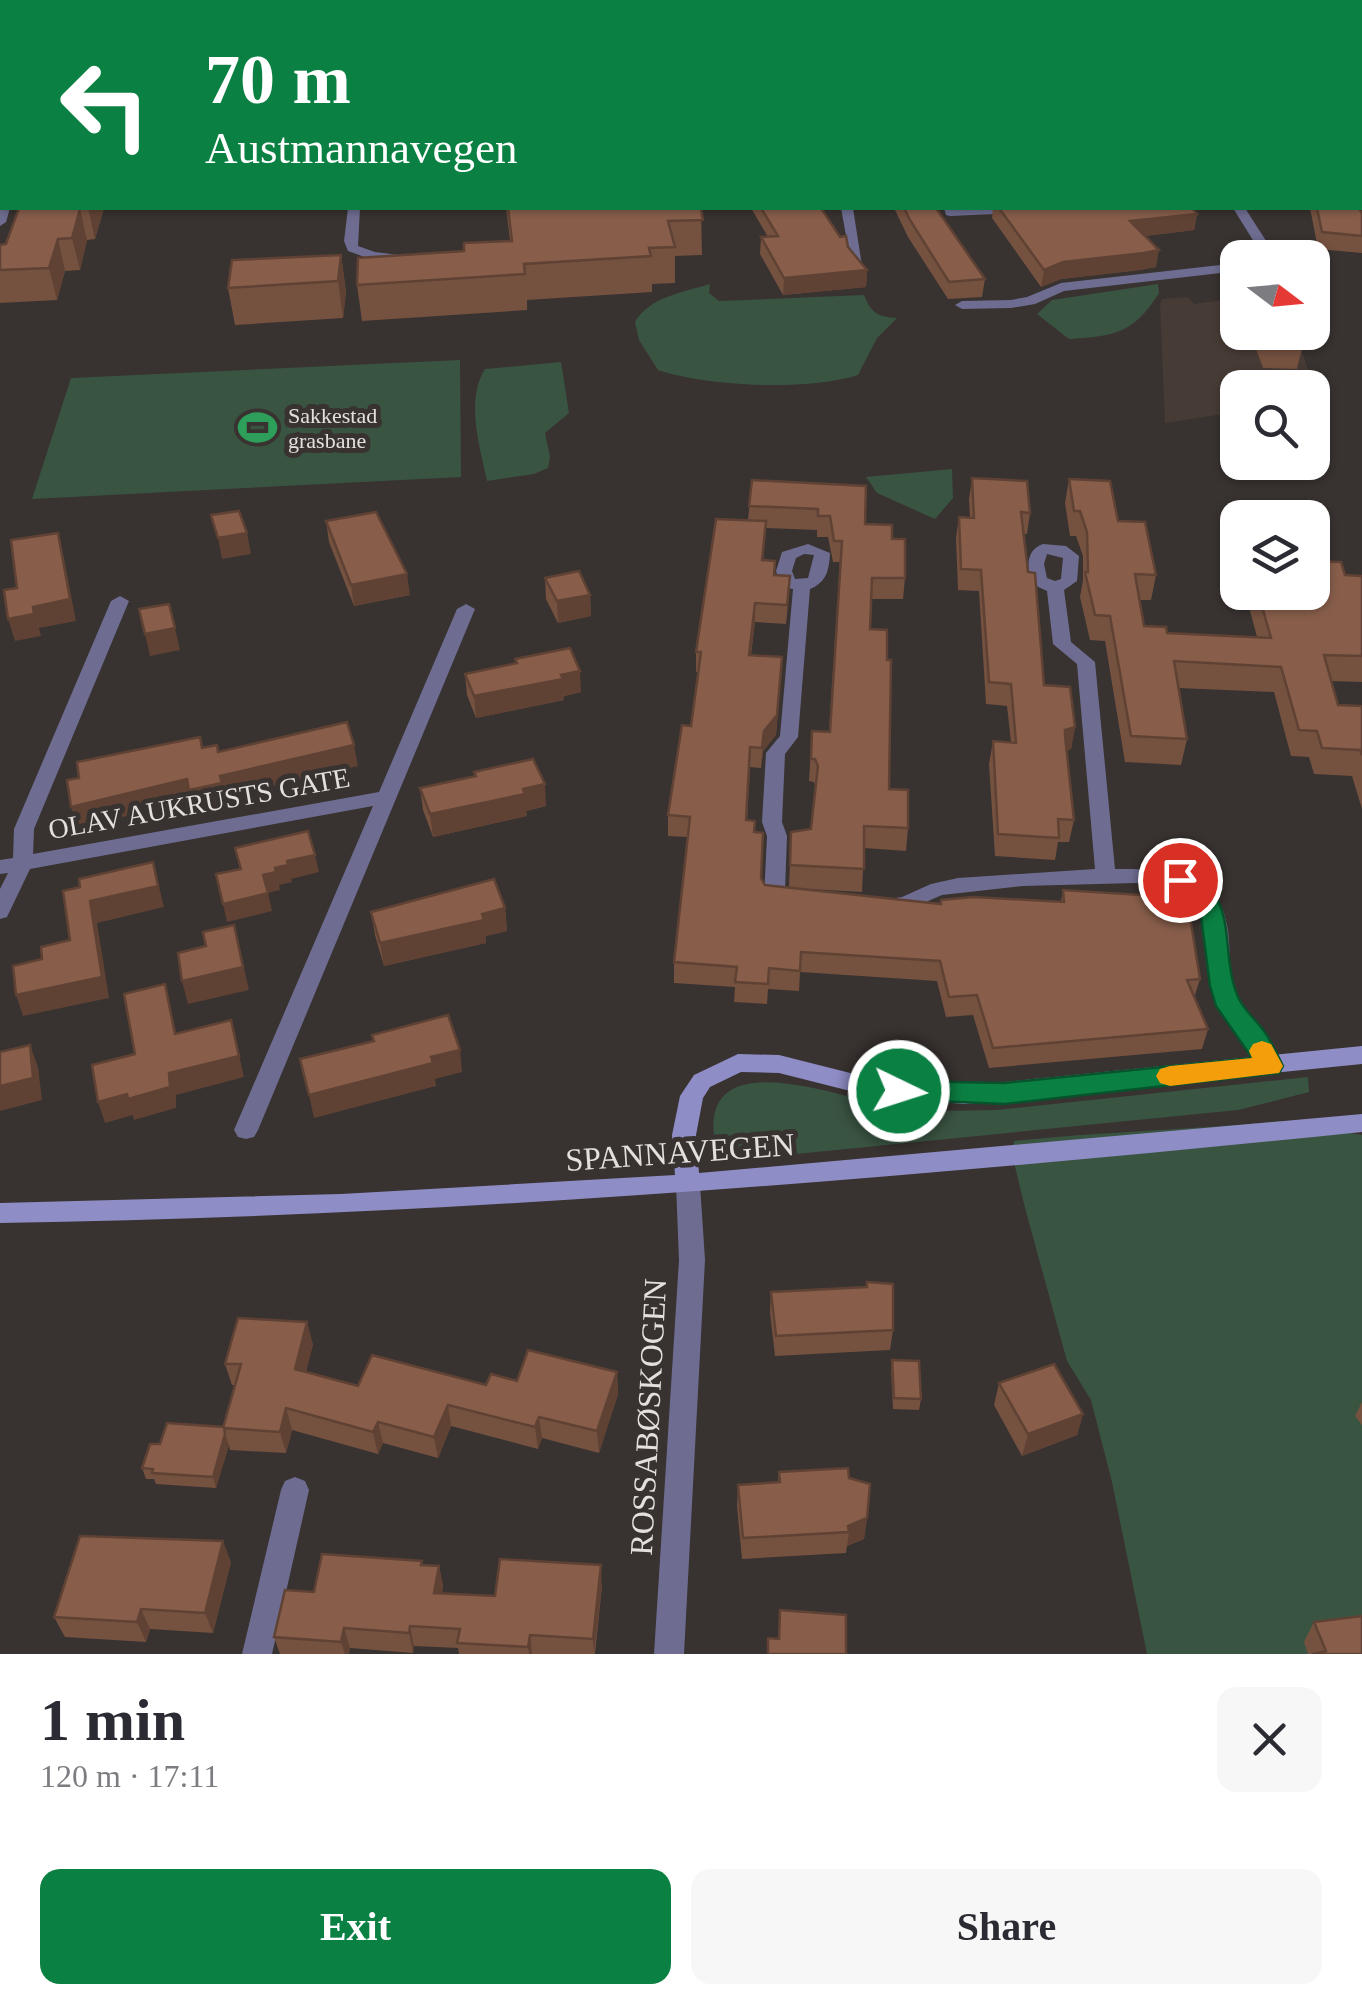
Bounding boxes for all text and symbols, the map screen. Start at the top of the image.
icon: left [40,40,170,170]
text: 70 m [205,41,351,118]
text: Austmannavegen [205,123,517,173]
north arrow [1220,240,1330,350]
map controls [1220,240,1330,610]
button: search [1220,370,1330,480]
place label: Sakkestad grasbane [288,403,377,453]
sports icon: Sakkestad grasbane [237,407,279,449]
button: layers [1220,500,1330,610]
street label: OLAV AUKRUSTS GATE [46,762,352,845]
pin [1138,838,1223,923]
icon: arrive [1153,853,1208,908]
position arrow [847,1039,951,1143]
street label: SPANNAVEGEN [564,1126,796,1178]
street label: ROSSABØSKOGEN [623,1278,673,1556]
text: 1 min [40,1687,185,1753]
button: close [1217,1687,1322,1792]
text: 120 m · 17:11 [40,1758,219,1794]
button: Exit [40,1869,671,1984]
button: Share [691,1869,1322,1984]

